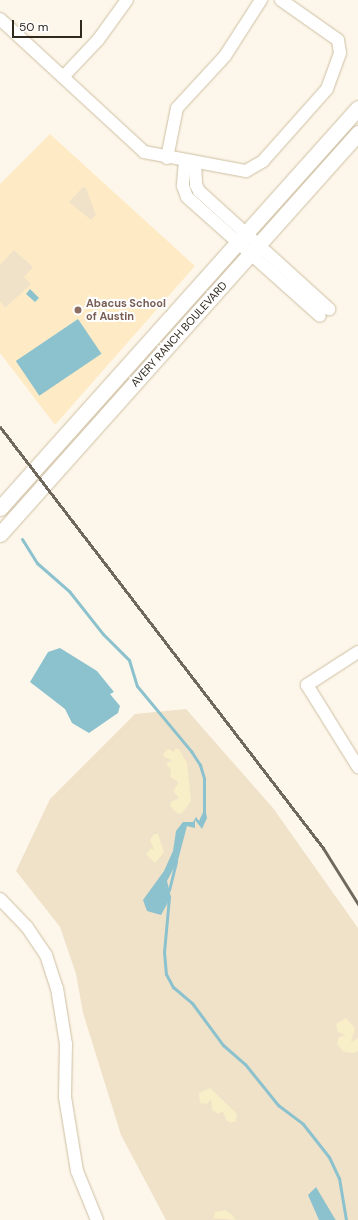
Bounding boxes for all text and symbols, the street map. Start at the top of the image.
scale bar [14,12,84,38]
text: 50 m [19,19,48,35]
street label: AVERY RANCH BOULEVARD [128,279,230,389]
place label: Abacus School of Austin [86,297,166,323]
marker: Abacus School of Austin [73,305,83,315]

